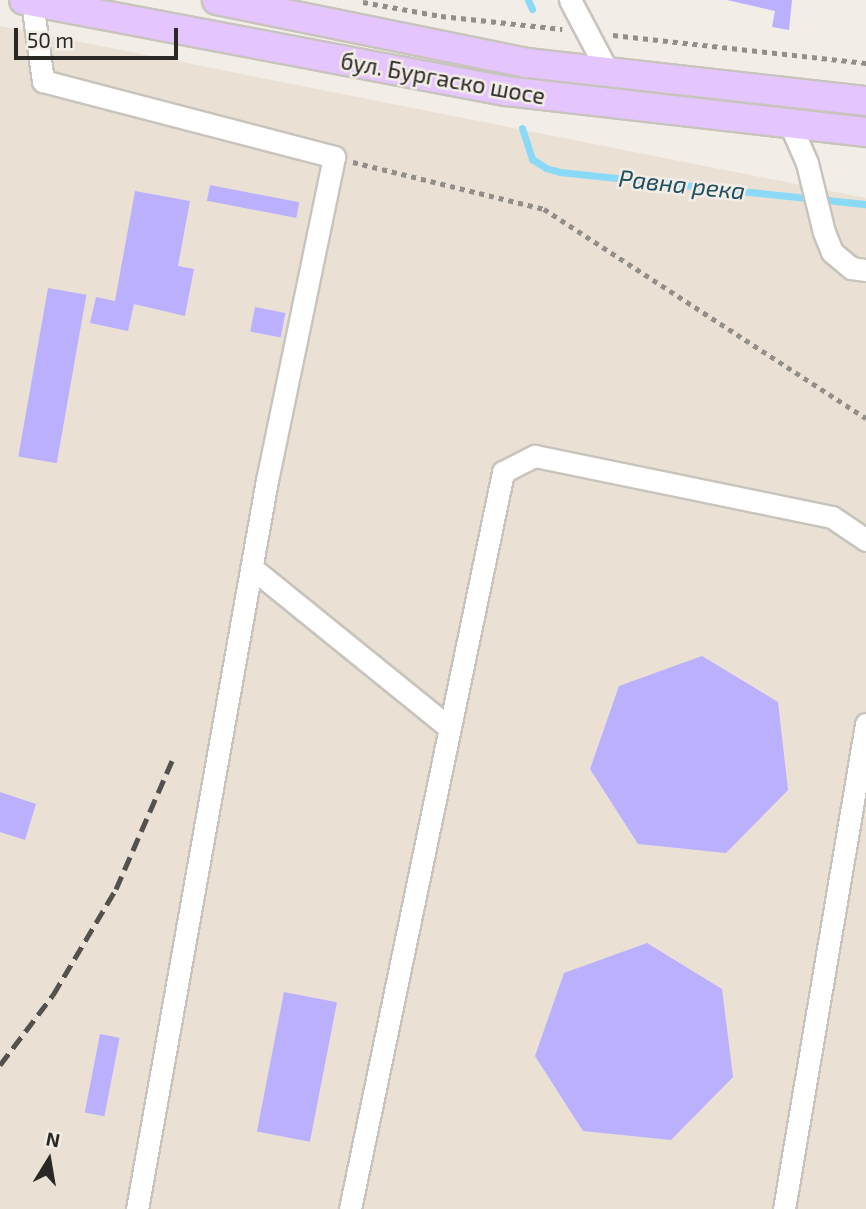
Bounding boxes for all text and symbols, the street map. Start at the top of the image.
scale bar [18,14,182,58]
text: 50 m [27,27,74,52]
street label: бул. Бургаско шосе [338,46,548,110]
water label: Равна река [617,163,747,205]
north arrow [14,1125,84,1195]
text: N [44,1126,62,1151]

